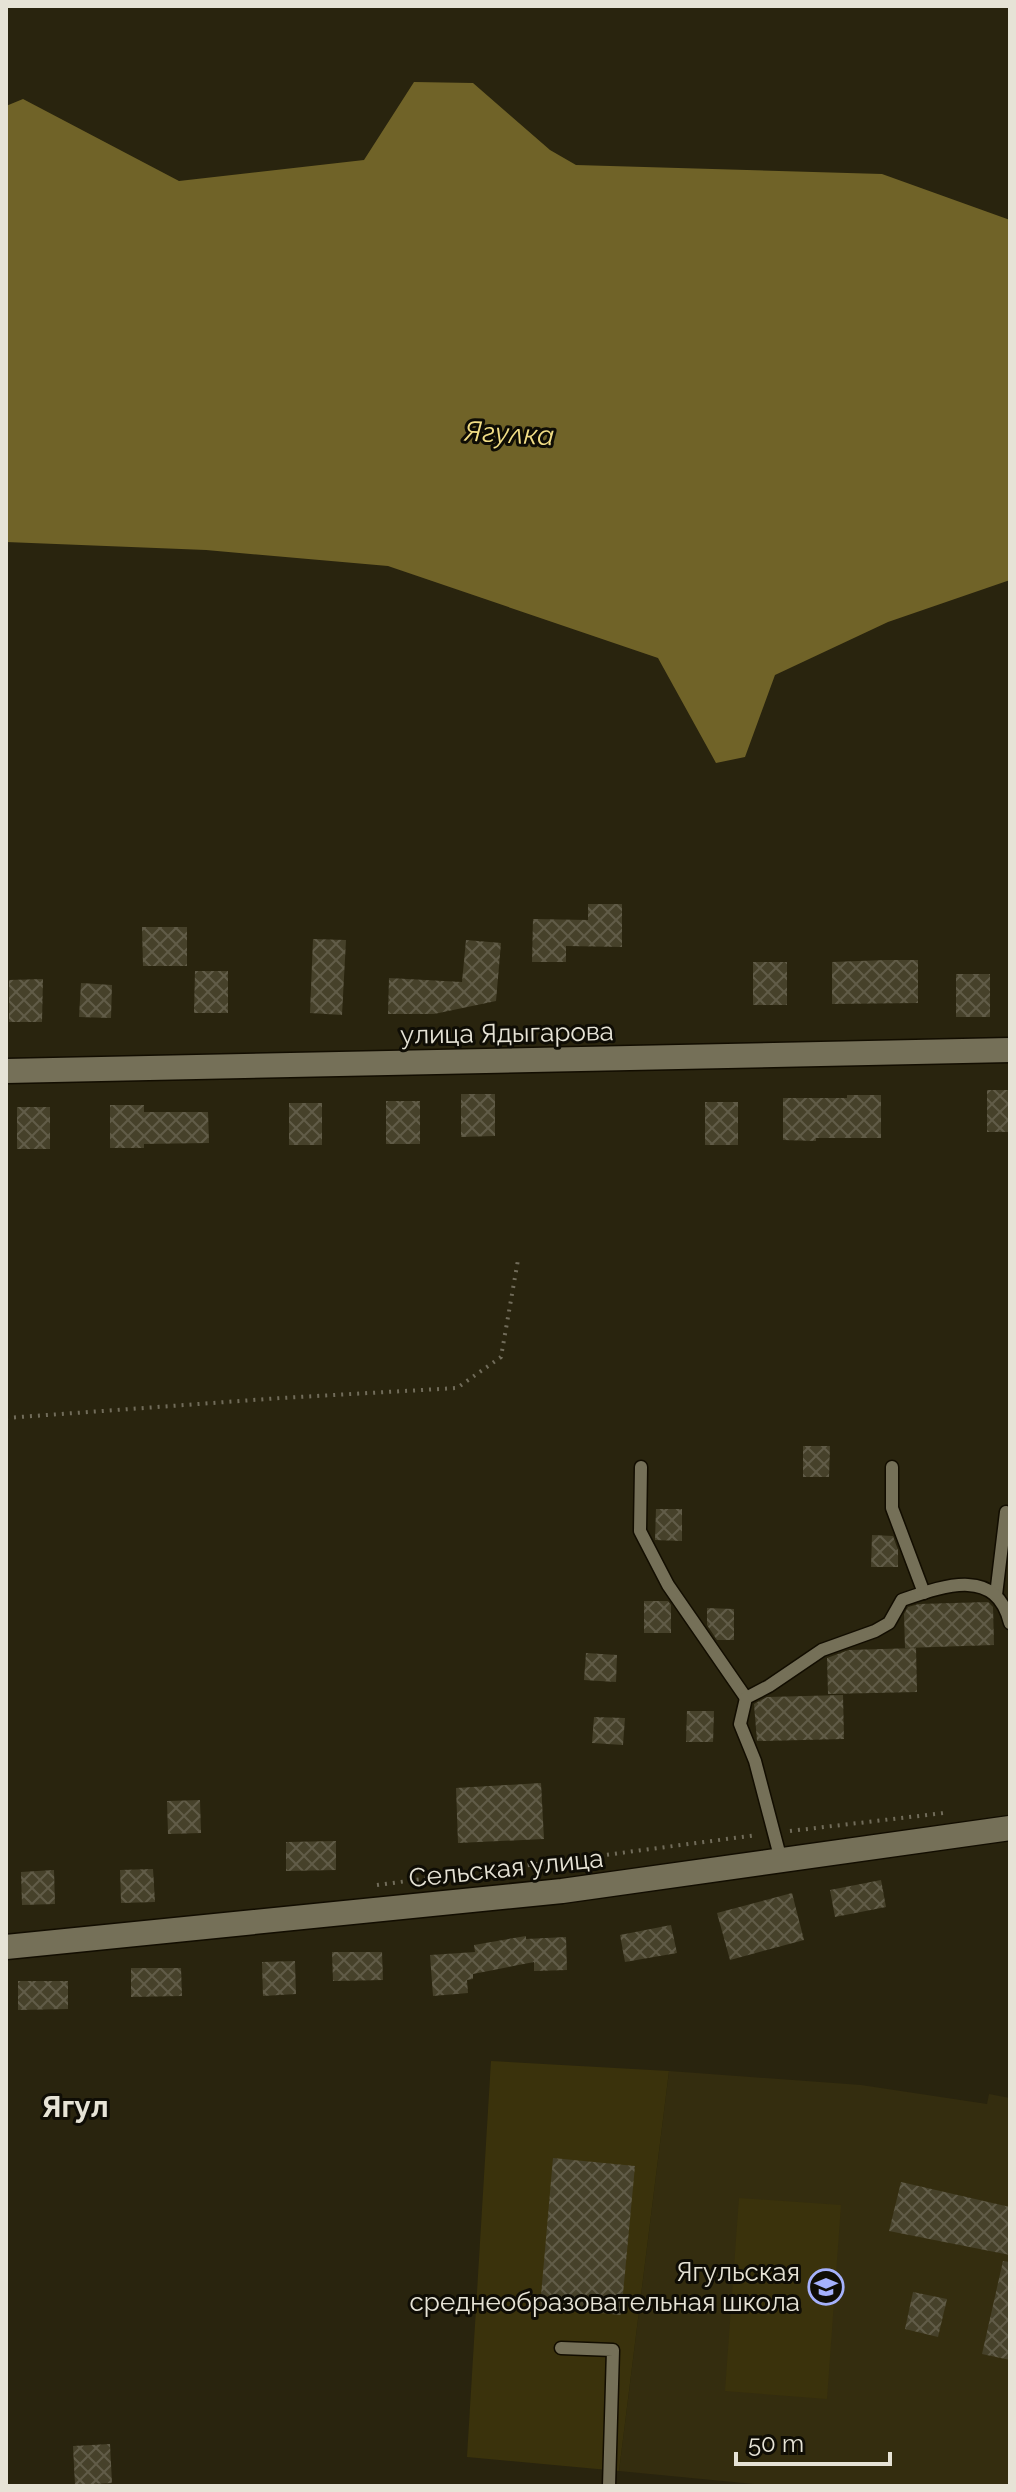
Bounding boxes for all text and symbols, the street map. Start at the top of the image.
water label: Ягулка [463,415,555,452]
street label: улица Ядыгарова [400,1016,614,1050]
street label: Сельская улица [407,1843,605,1893]
district label: Ягул [41,2089,109,2124]
place label: Ягульская среднеобразовательная школа [410,2257,800,2317]
school or university icon: Ягульская среднеобразовательная школа [807,2268,845,2306]
scale bar [736,2416,890,2466]
text: 50 m [748,2429,804,2458]

